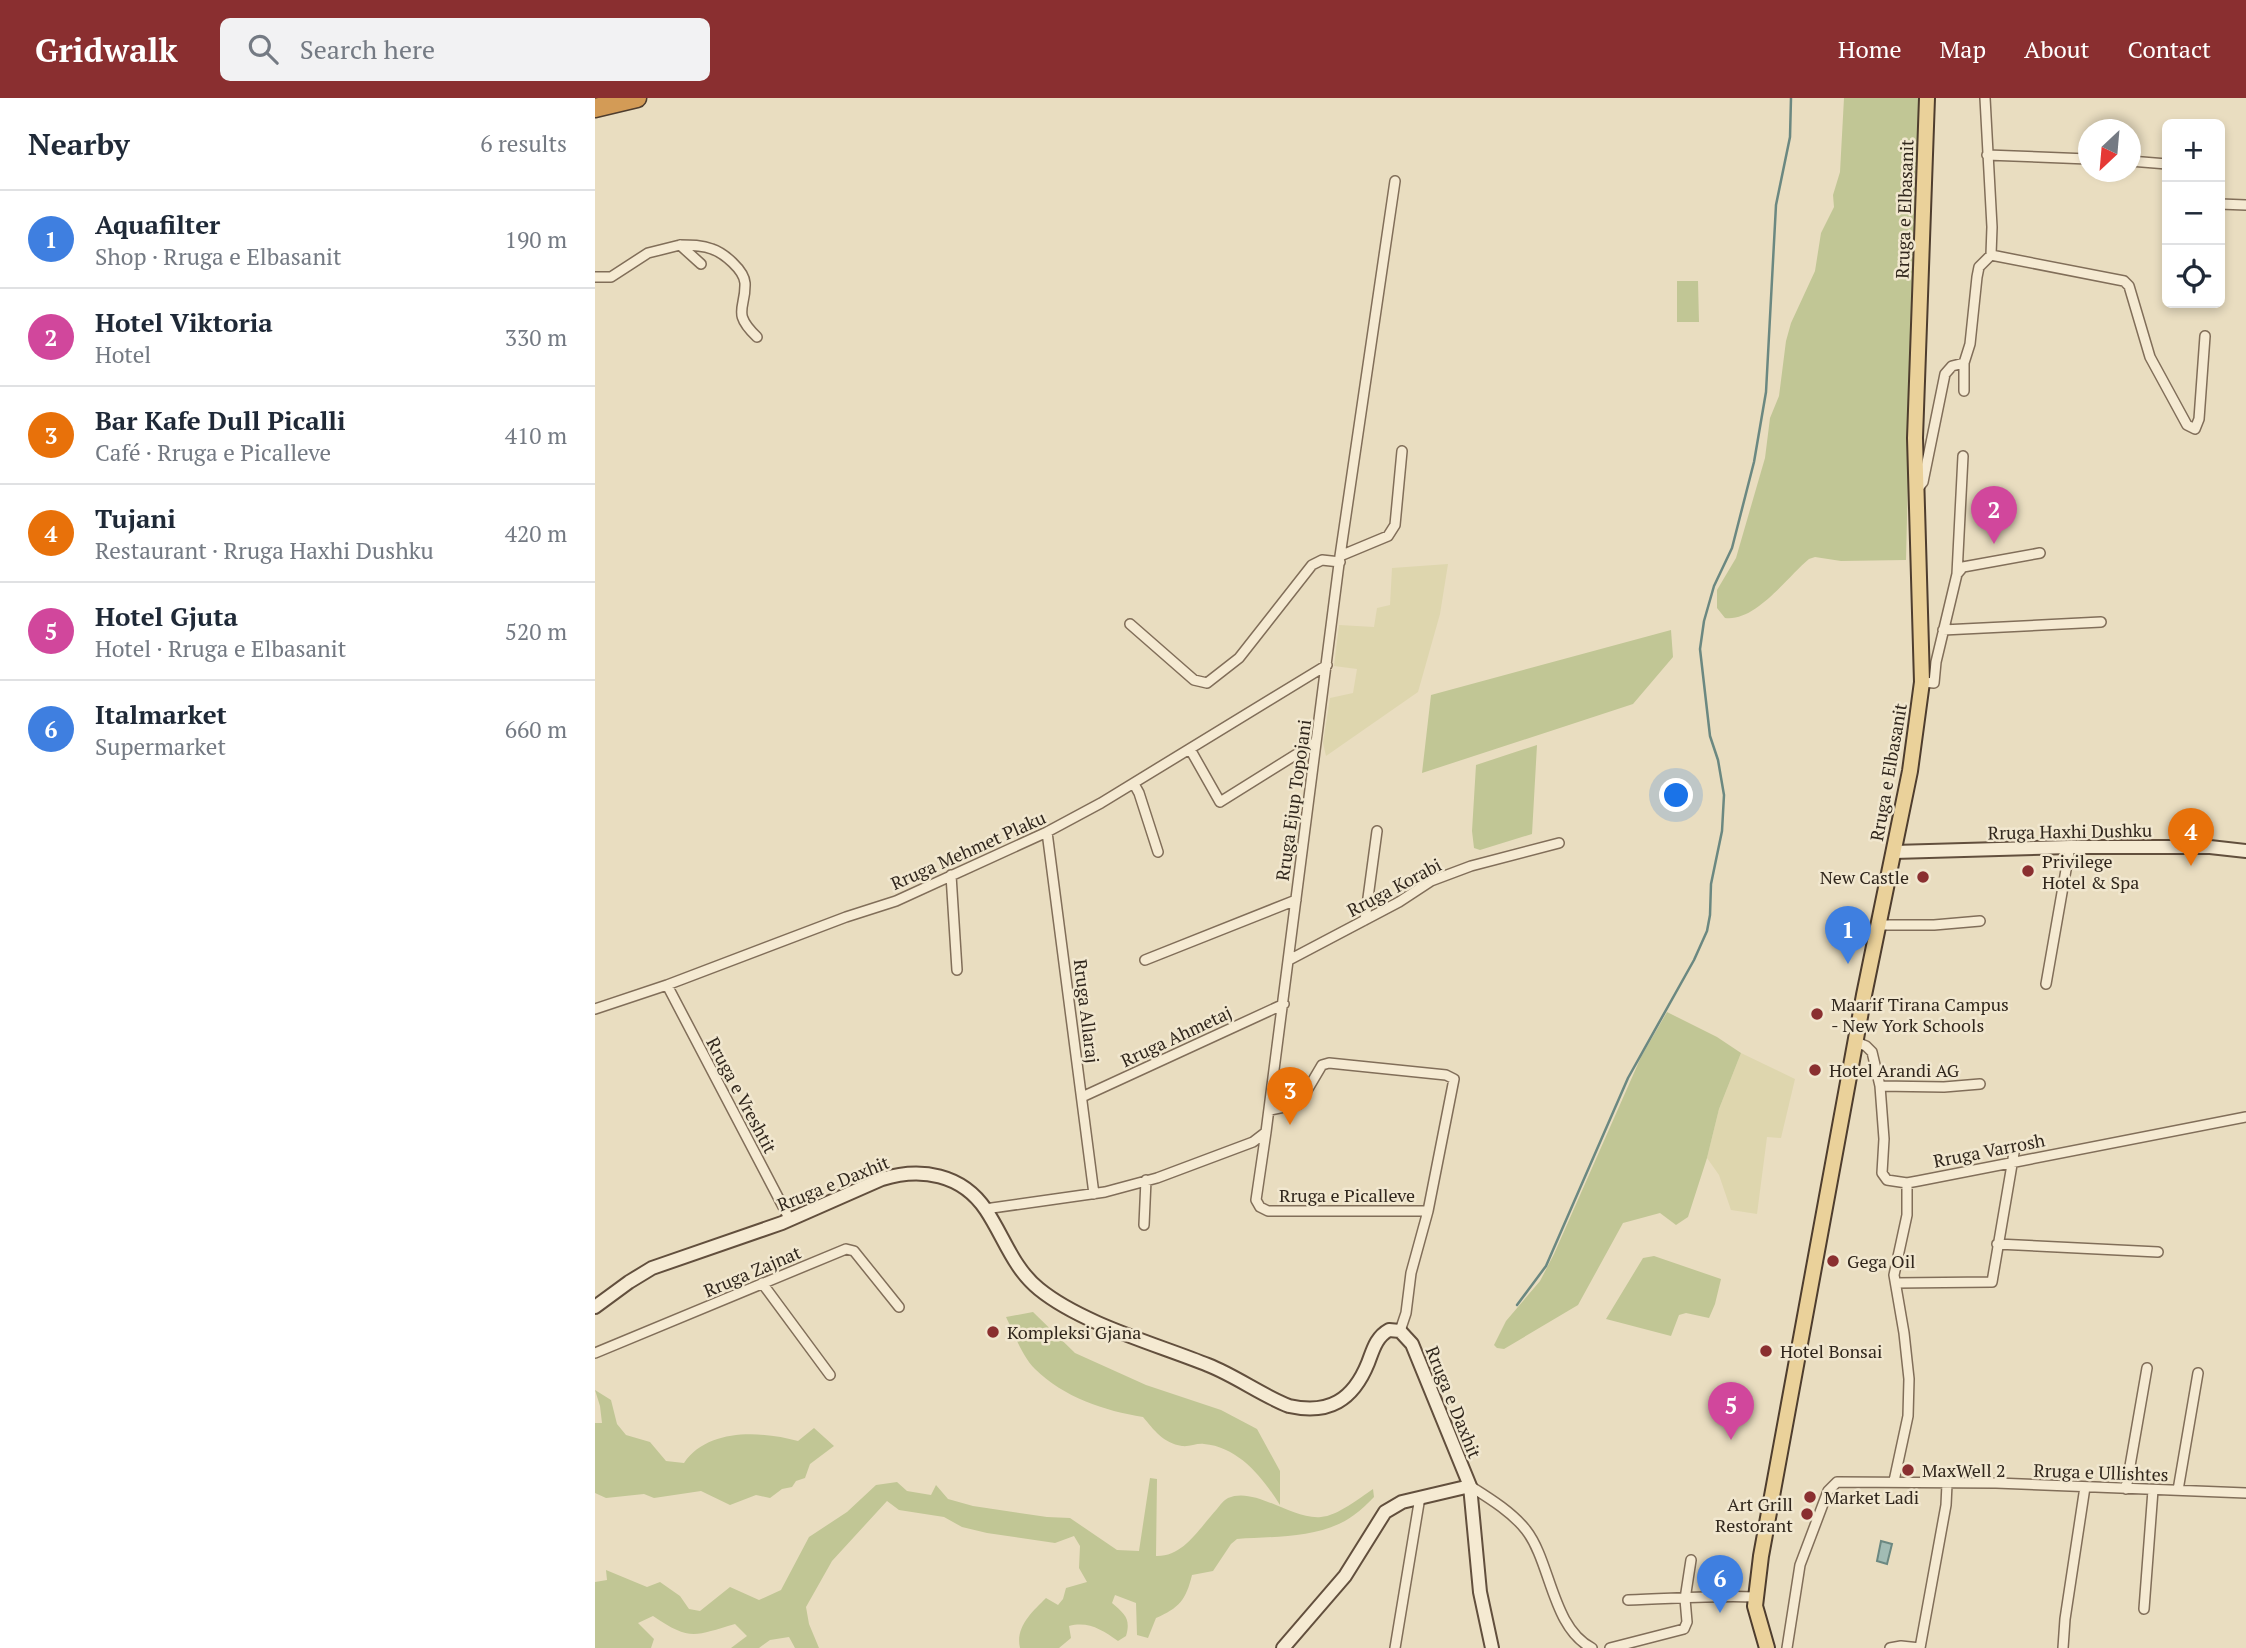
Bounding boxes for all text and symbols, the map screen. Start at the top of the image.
search box [220,18,710,81]
text: Gridwalk [35,28,178,71]
icon: search [244,30,282,68]
text: Search here [300,32,435,66]
text: Home [1838,33,1902,65]
text: Map [1940,33,1986,65]
text: About [2024,33,2090,65]
text: Contact [2128,33,2211,65]
north arrow [2078,119,2141,182]
map controls [2162,119,2225,308]
button: + [2162,119,2225,182]
text: Nearby [28,124,130,164]
text: 6 results [480,128,567,159]
street label: Rruga e Elbasanit [1890,139,1918,279]
button: − [2162,182,2225,245]
text: Aquafilter [95,207,220,241]
text: 1 [45,224,58,255]
text: 190 m [505,224,567,255]
text: Shop · Rruga e Elbasanit [95,241,342,272]
button: locate [2162,245,2225,308]
text: Hotel Viktoria [95,305,273,339]
text: 2 [45,322,58,353]
text: 330 m [505,322,567,353]
text: Hotel [95,339,151,370]
text: Bar Kafe Dull Picalli [95,403,346,437]
text: 3 [45,420,58,451]
text: 410 m [505,420,567,451]
text: Café · Rruga e Picalleve [95,437,331,468]
pin: 2 [1971,486,2017,544]
text: Tujani [95,501,176,535]
text: 4 [45,518,58,549]
text: 420 m [505,518,567,549]
text: Restaurant · Rruga Haxhi Dushku [95,535,434,566]
text: Hotel Gjuta [95,599,238,633]
text: 5 [45,616,58,647]
text: 520 m [505,616,567,647]
text: Hotel · Rruga e Elbasanit [95,633,346,664]
text: Italmarket [95,697,227,731]
street label: Rruga e Elbasanit [1864,701,1912,843]
text: 6 [45,714,58,745]
text: 660 m [505,714,567,745]
street label: Rruga Ejup Topojani [1270,718,1316,882]
text: Supermarket [95,731,226,762]
your location [1659,778,1693,812]
street label: Rruga Mehmet Plaku [887,805,1049,895]
pin: 4 [2168,808,2214,866]
street label: Rruga Haxhi Dushku [1988,818,2152,844]
place label: Privilege Hotel & Spa [2042,849,2139,894]
street label: Rruga Korabi [1343,852,1445,922]
marker: Privilege Hotel & Spa [2020,863,2036,879]
place label: New Castle [1820,865,1909,889]
marker: New Castle [1915,869,1931,885]
pin: 1 [1825,906,1871,964]
street label: Rruga Allaraj [1069,958,1105,1064]
place label: Maarif Tirana Campus - New York Schools [1831,992,2009,1037]
street label: Rruga Ahmetaj [1117,1000,1235,1072]
marker: Maarif Tirana Campus - New York Schools [1809,1006,1825,1022]
street label: Rruga e Vreshtit [701,1033,783,1158]
place label: Hotel Arandi AG [1829,1058,1960,1082]
marker: Hotel Arandi AG [1807,1062,1823,1078]
pin: 3 [1267,1067,1313,1125]
street label: Rruga Varrosh [1931,1127,2047,1173]
street label: Rruga e Daxhit [773,1149,893,1216]
street label: Rruga e Picalleve [1279,1183,1415,1207]
street label: Rruga Zajnat [700,1240,805,1302]
place label: Gega Oil [1847,1249,1916,1273]
marker: Gega Oil [1825,1253,1841,1269]
place label: Kompleksi Gjana [1007,1320,1141,1344]
marker: Kompleksi Gjana [985,1324,1001,1340]
place label: Hotel Bonsai [1780,1339,1882,1363]
street label: Rruga e Daxhit [1421,1342,1488,1462]
marker: Hotel Bonsai [1758,1343,1774,1359]
pin: 5 [1708,1382,1754,1440]
place label: MaxWell 2 [1922,1458,2006,1482]
street label: Rruga e Ullishtes [2033,1458,2169,1486]
marker: MaxWell 2 [1900,1462,1916,1478]
place label: Market Ladi [1824,1485,1919,1509]
marker: Market Ladi [1802,1489,1818,1505]
place label: Art Grill Restorant [1715,1492,1793,1537]
marker: Art Grill Restorant [1799,1506,1815,1522]
pin: 6 [1697,1555,1743,1613]

